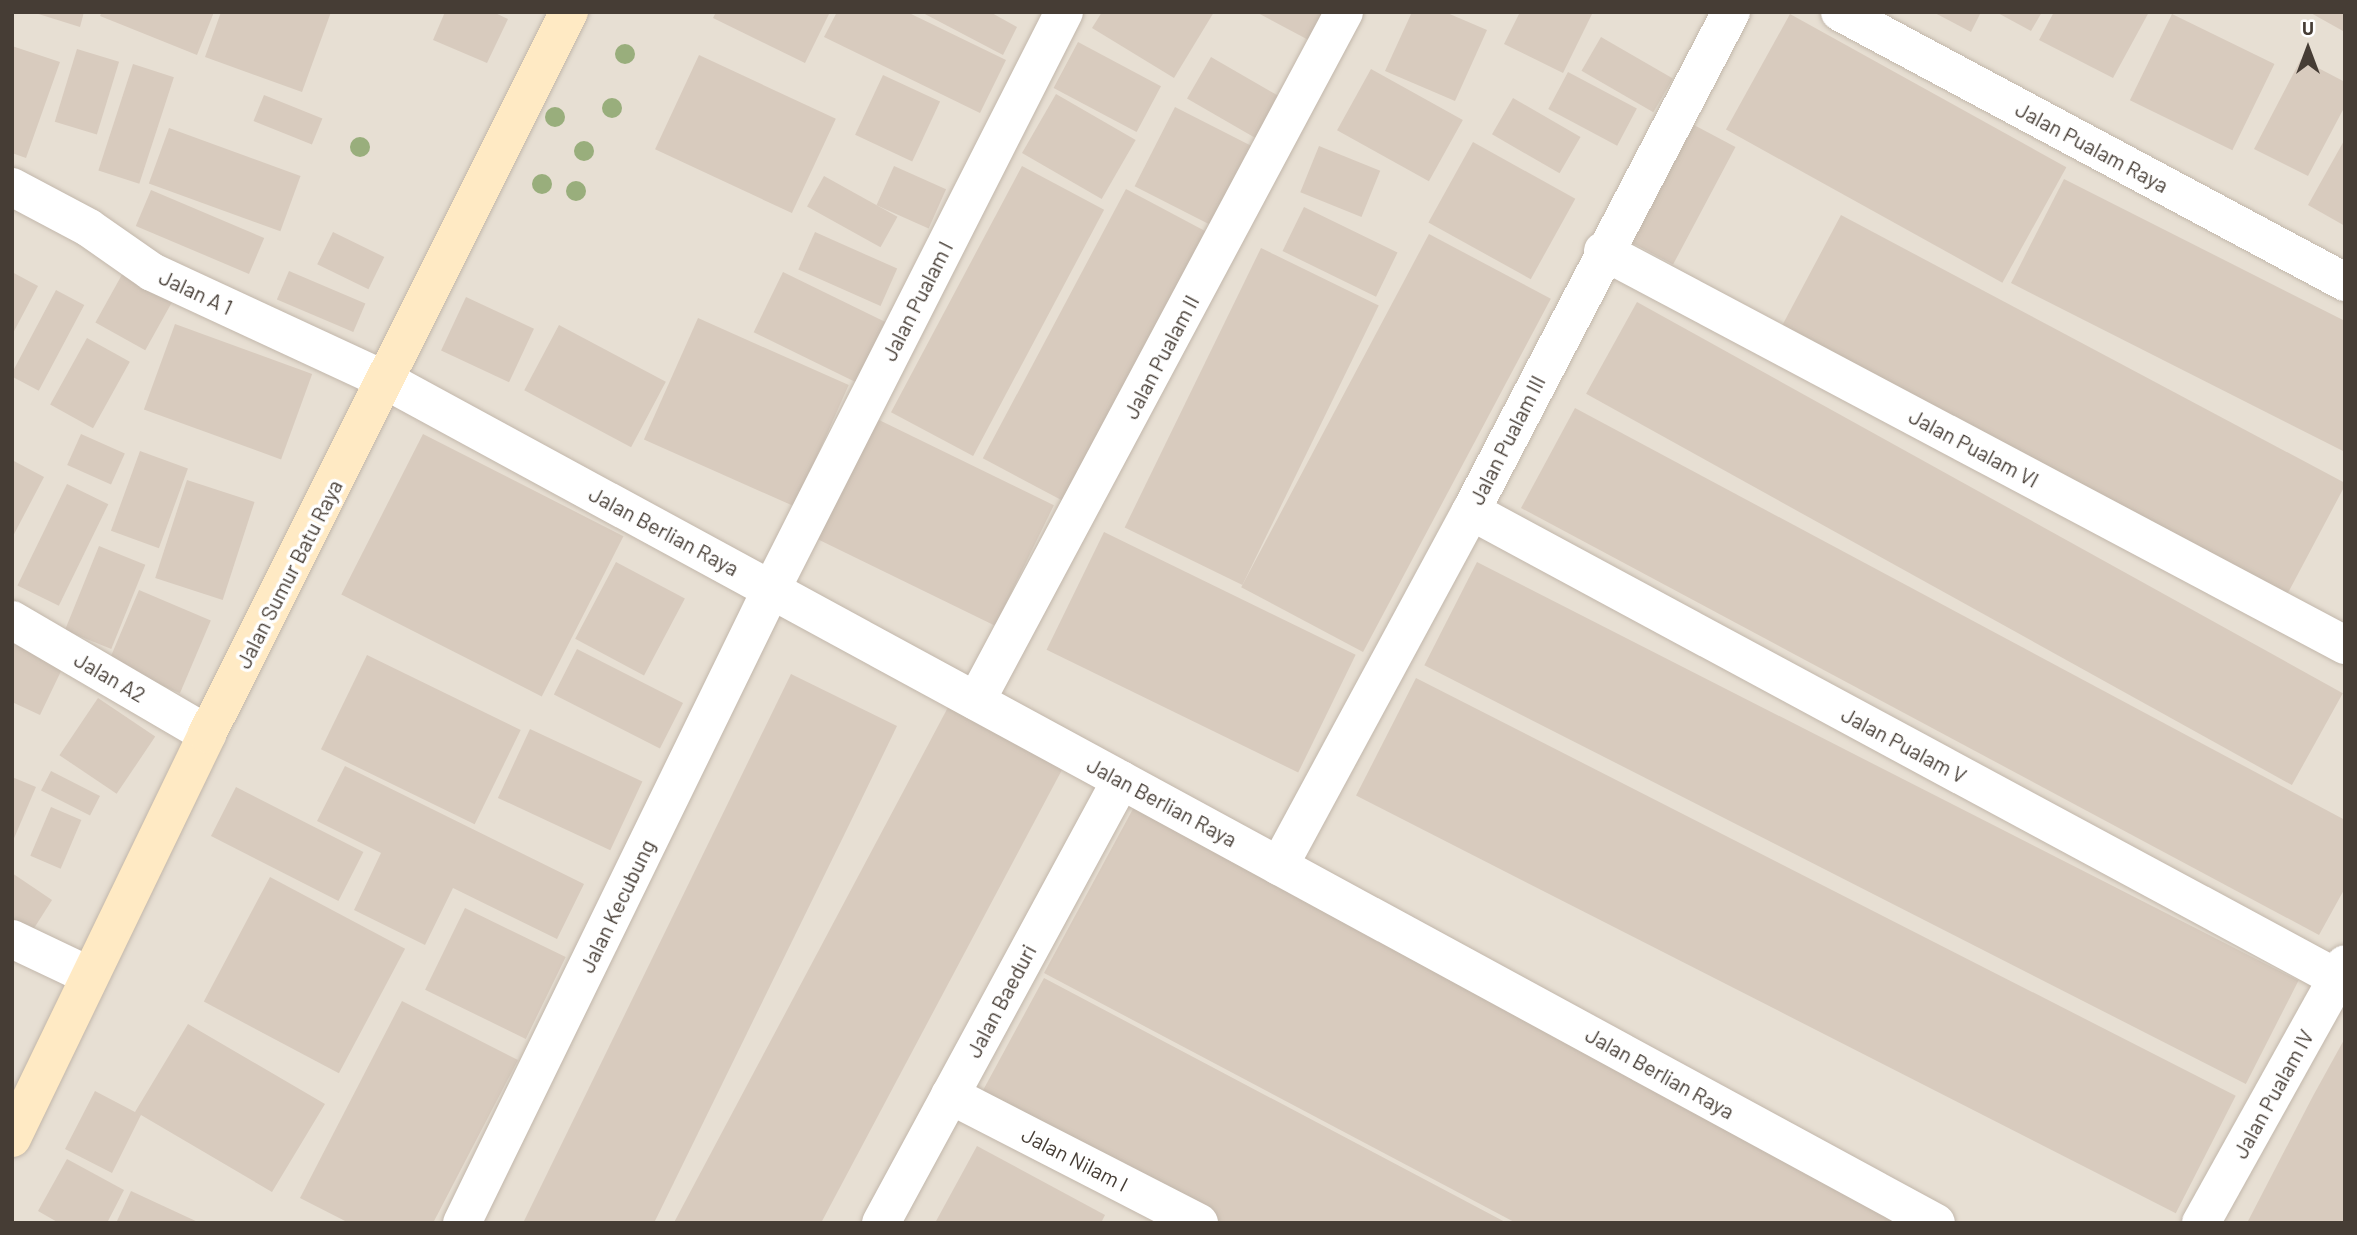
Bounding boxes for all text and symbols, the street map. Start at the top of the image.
north arrow [2273,14,2343,84]
text: U [2302,16,2314,39]
street label: Jalan Pualam Raya [2011,96,2173,198]
street label: Jalan Pualam I [876,237,958,365]
street label: Jalan A 1 [155,264,237,320]
street label: Jalan Pualam II [1118,291,1204,423]
street label: Jalan Pualam III [1464,371,1550,509]
street label: Jalan Pualam VI [1905,403,2043,493]
street label: Jalan Sumur Batu Raya [230,475,348,673]
street label: Jalan Berlian Raya [585,481,743,581]
street label: Jalan A2 [70,647,150,707]
street label: Jalan Pualam V [1837,702,1971,788]
street label: Jalan Berlian Raya [1083,752,1241,852]
street label: Jalan Kecubung [574,835,660,977]
street label: Jalan Baeduri [961,940,1041,1062]
street label: Jalan Berlian Raya [1581,1022,1739,1124]
street label: Jalan Pualam IV [2227,1025,2319,1163]
street label: Jalan Nilam I [1018,1121,1132,1197]

